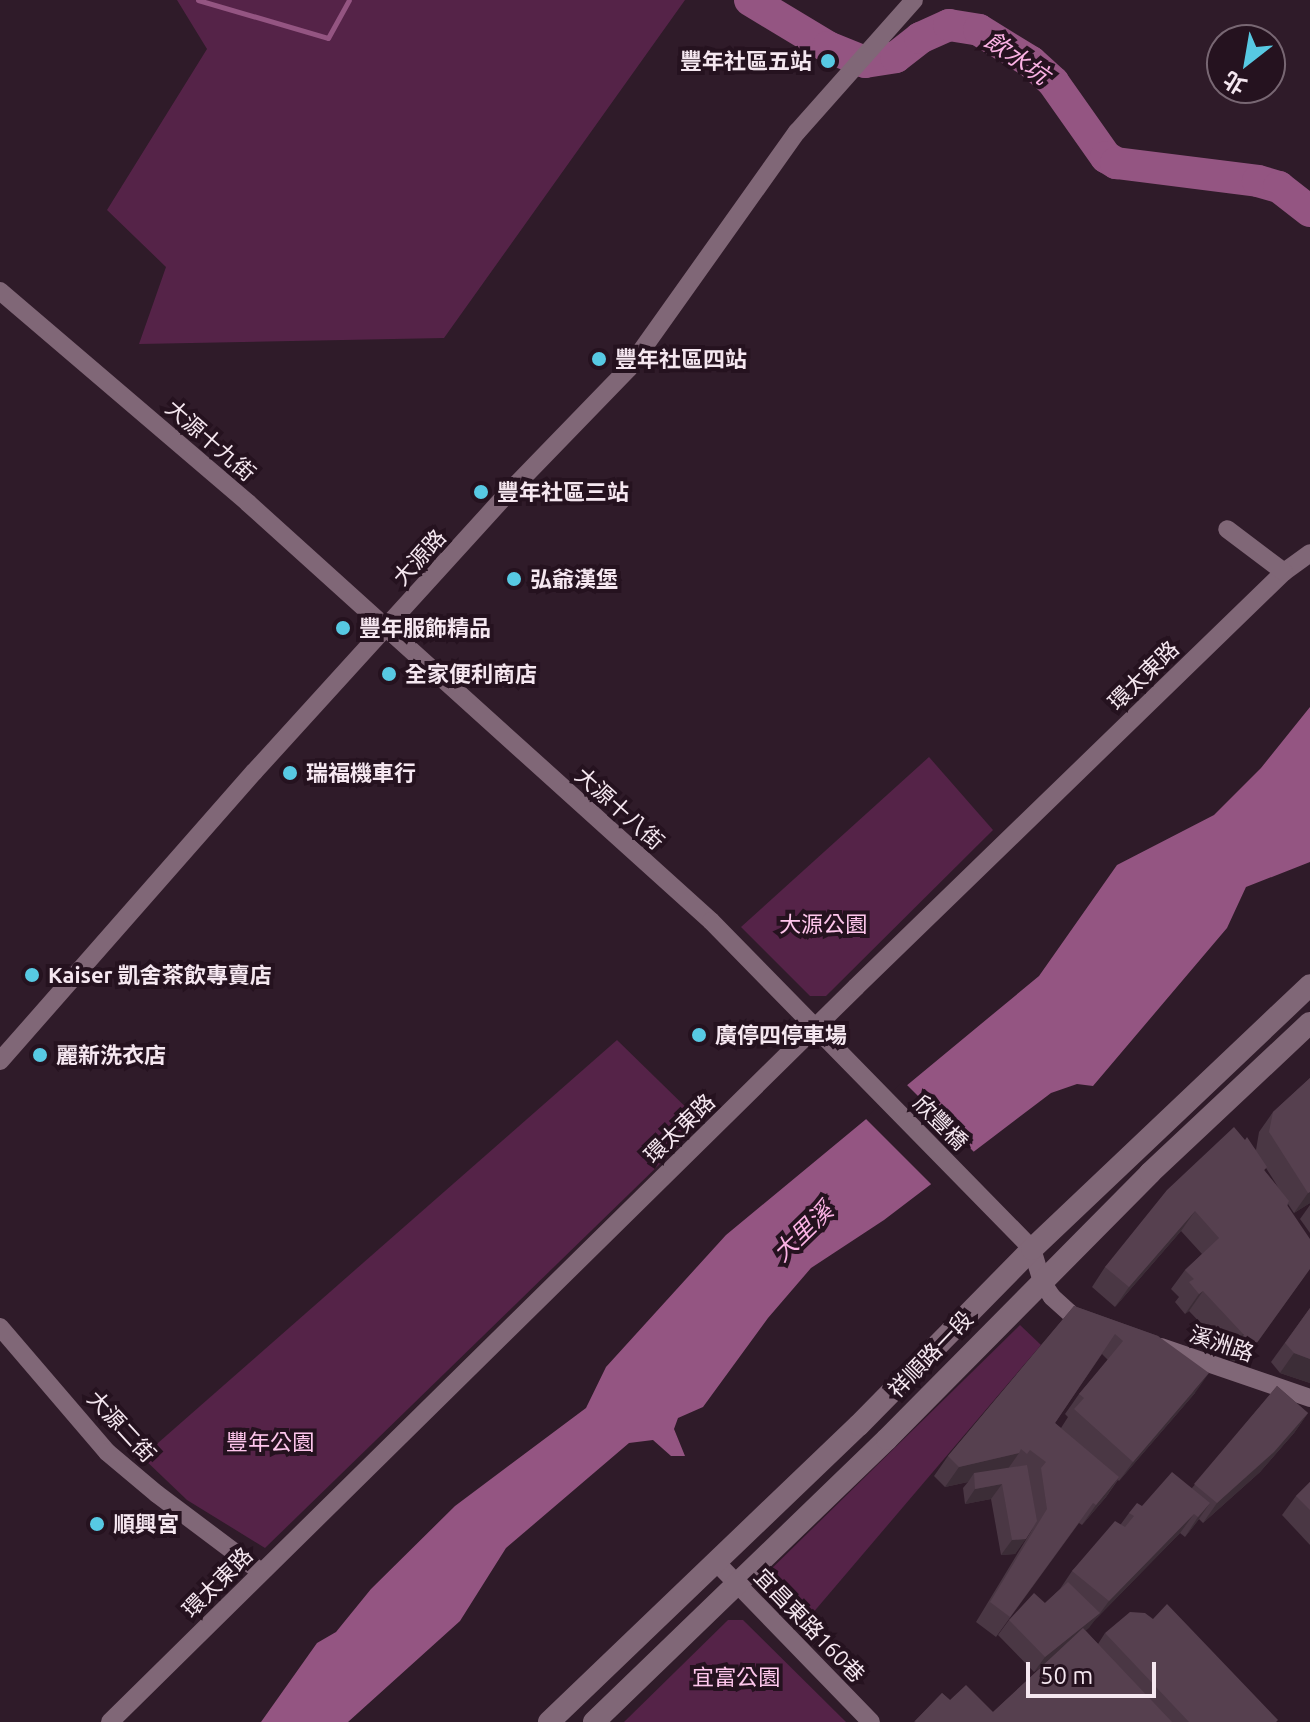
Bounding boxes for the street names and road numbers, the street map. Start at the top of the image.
street label: 大源十九街 [161,394,261,486]
street label: 大源路 [387,524,451,590]
street label: 環太東路 [1102,635,1184,715]
street label: 大源十八街 [570,761,670,855]
street label: 環太東路 [638,1088,720,1168]
street label: 欣豐橋 [908,1089,974,1155]
street label: 祥順路一段 [882,1305,978,1403]
street label: 溪洲路 [1187,1320,1257,1366]
street label: 大源二街 [82,1385,162,1467]
street label: 環太東路 [177,1542,257,1622]
street label: 宜昌東路160巷 [749,1563,871,1687]

